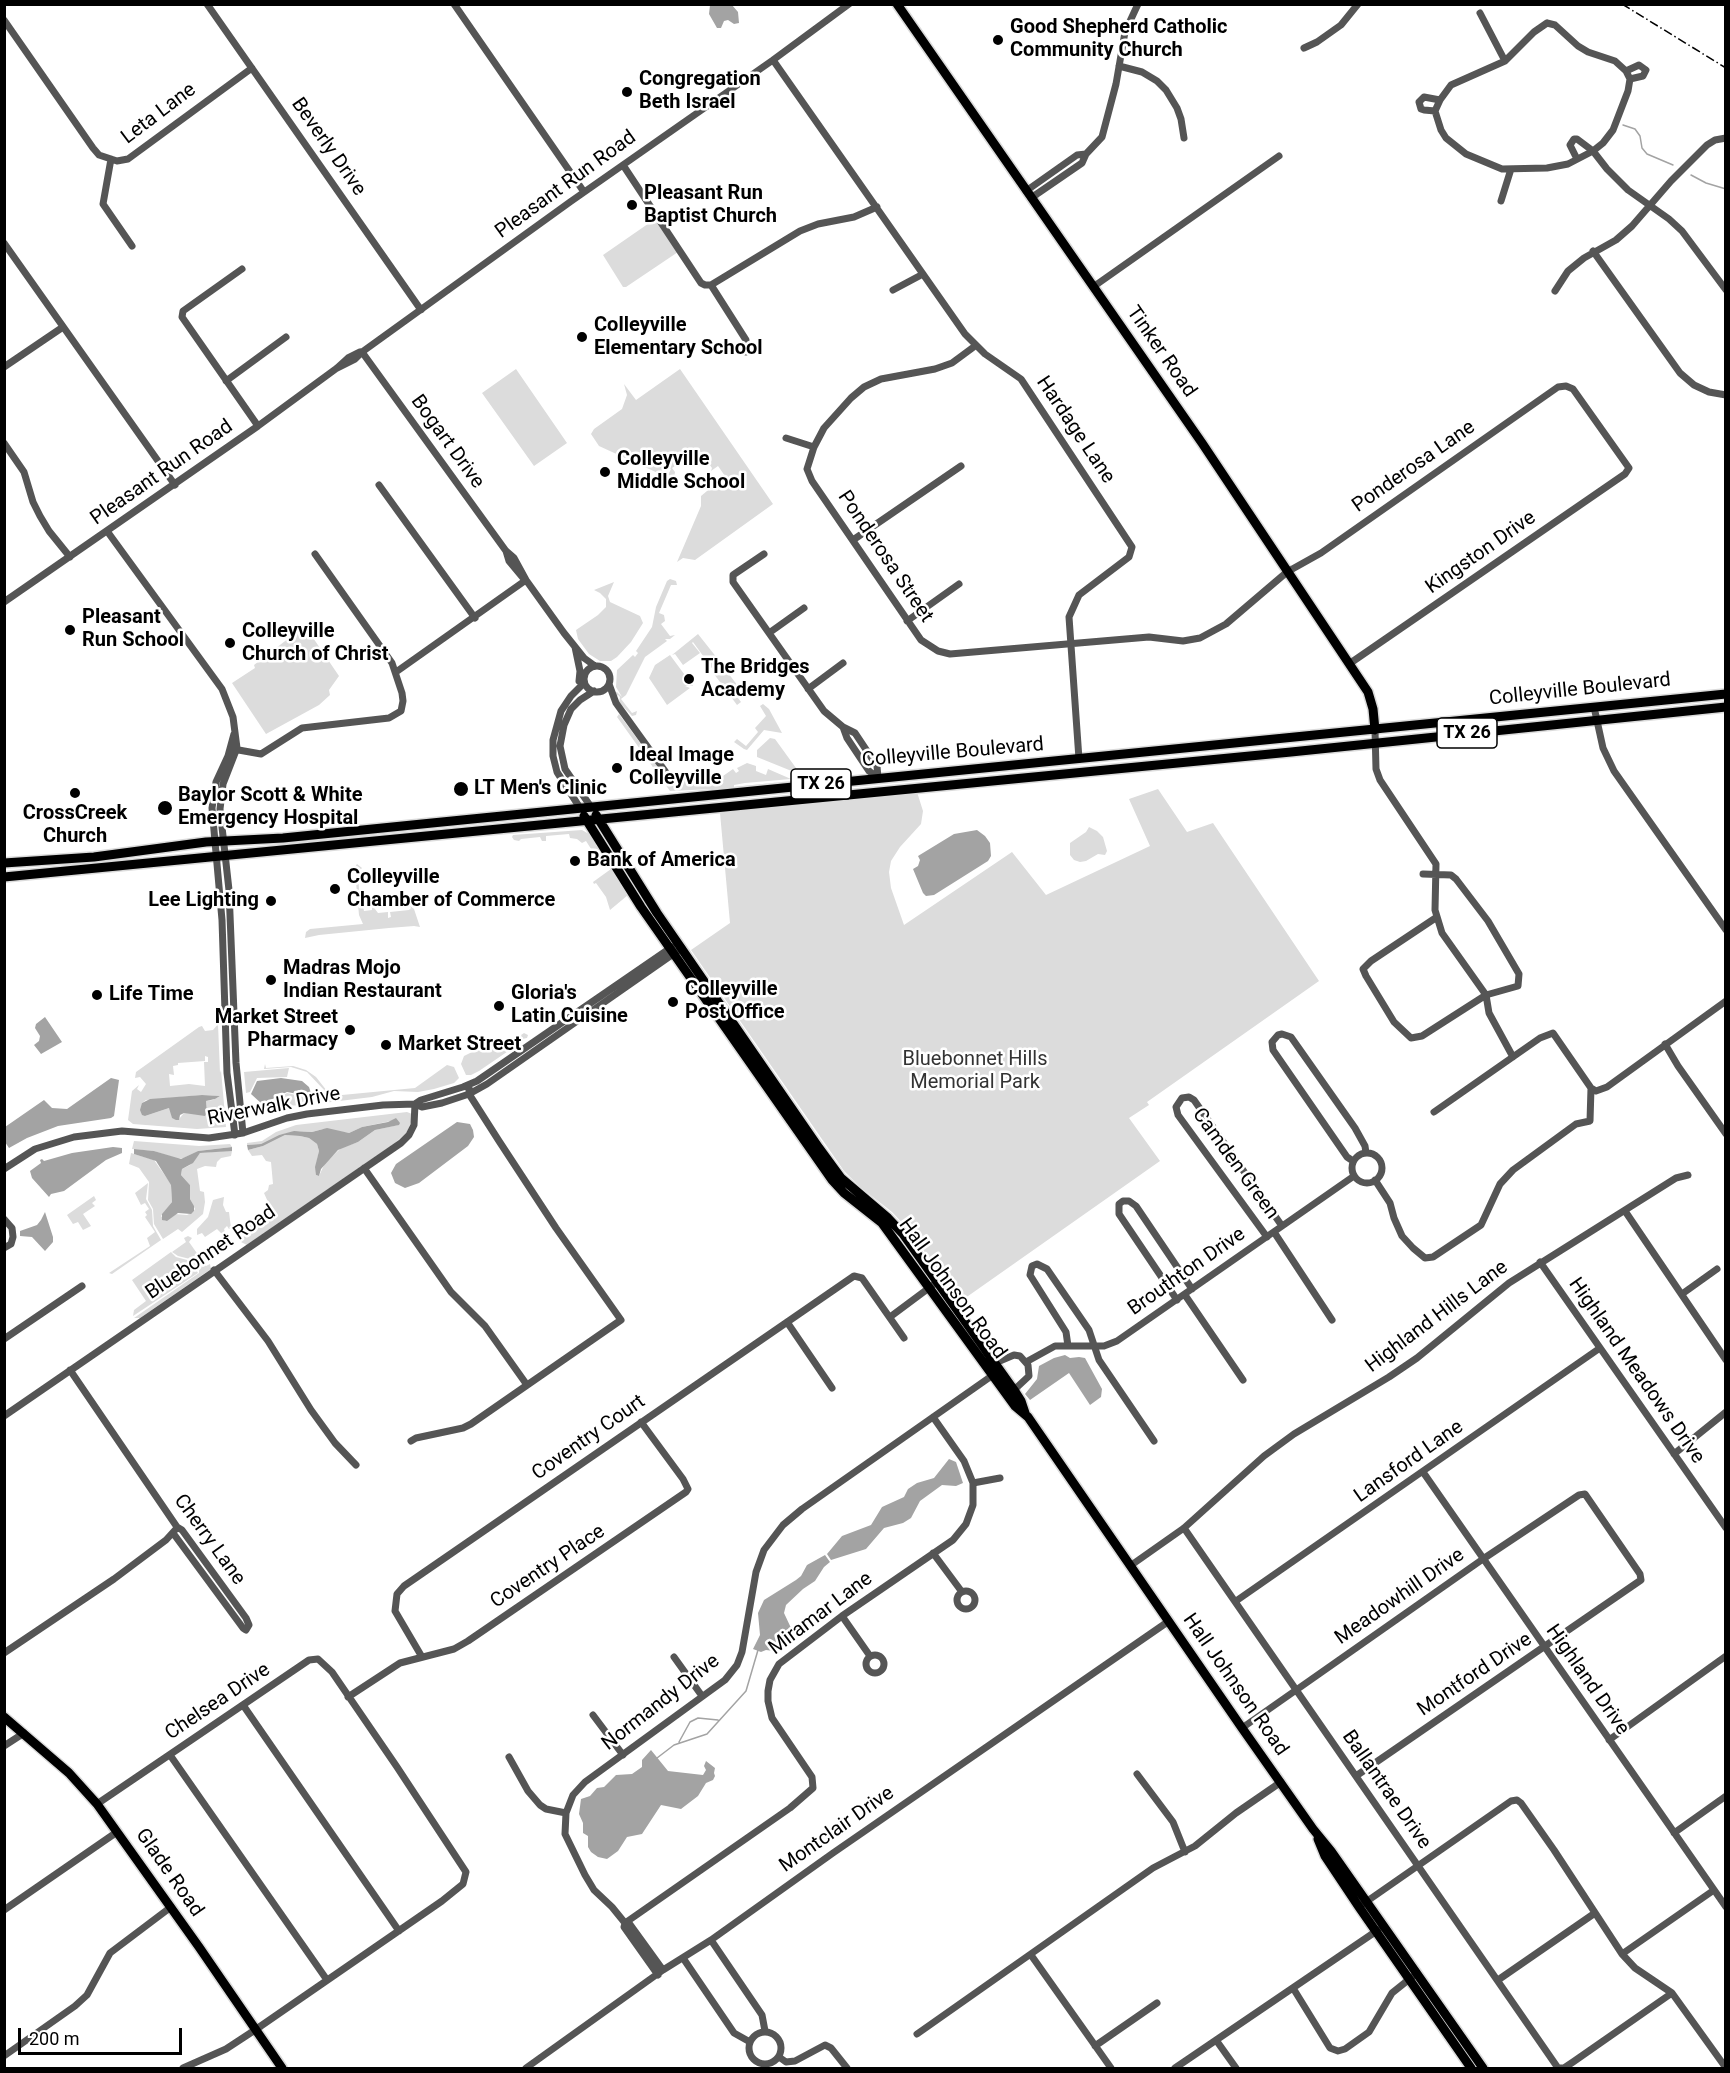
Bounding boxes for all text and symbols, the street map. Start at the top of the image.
place label: Good Shepherd Catholic Community Church [1010,16,1227,63]
marker: Good Shepherd Catholic Community Church [991,33,1005,47]
place label: Congregation Beth Israel [639,68,761,115]
street label: Leta Lane [117,78,201,150]
marker: Congregation Beth Israel [620,85,634,99]
street label: Beverly Drive [285,93,371,201]
street label: Pleasant Run Road [491,126,641,244]
place label: Pleasant Run Baptist Church [644,182,777,229]
marker: Pleasant Run Baptist Church [625,198,639,212]
street label: Tinker Road [1121,302,1201,402]
place label: Colleyville Elementary School [594,314,762,361]
marker: Colleyville Elementary School [575,330,589,344]
street label: Hardage Lane [1030,372,1120,488]
street label: Bogart Drive [405,391,489,493]
street label: Pleasant Run Road [86,415,238,531]
street label: Ponderosa Lane [1348,416,1480,518]
place label: Colleyville Middle School [617,448,745,495]
marker: Colleyville Middle School [598,465,612,479]
street label: Ponderosa Street [832,487,938,627]
street label: Kingston Drive [1421,506,1541,600]
place label: Pleasant Run School [82,606,184,653]
place label: Colleyville Church of Christ [242,620,389,667]
marker: Pleasant Run School [63,623,77,637]
marker: Colleyville Church of Christ [223,636,237,650]
place label: The Bridges Academy [701,656,810,703]
street label: Colleyville Boulevard [1488,669,1672,711]
marker: The Bridges Academy [682,672,696,686]
road number: TX 26 [1437,718,1497,748]
street label: Colleyville Boulevard [861,733,1045,773]
place label: Ideal Image Colleyville [629,744,734,791]
marker: Ideal Image Colleyville [610,761,624,775]
road number: TX 26 [791,769,851,799]
place label: LT Men's Clinic [474,777,607,801]
marker: LT Men's Clinic [452,780,470,798]
place label: Baylor Scott & White Emergency Hospital [178,784,362,831]
marker: CrossCreek Church [68,786,82,800]
marker: Baylor Scott & White Emergency Hospital [156,799,174,817]
place label: CrossCreek Church [23,802,127,849]
place label: Bank of America [587,849,736,873]
marker: Bank of America [568,854,582,868]
place label: Colleyville Chamber of Commerce [347,866,555,913]
marker: Colleyville Chamber of Commerce [328,882,342,896]
place label: Lee Lighting [148,889,259,913]
marker: Lee Lighting [264,894,278,908]
place label: Madras Mojo Indian Restaurant [283,957,442,1004]
marker: Madras Mojo Indian Restaurant [264,973,278,987]
place label: Colleyville Post Office [685,978,785,1025]
place label: Gloria's Latin Cuisine [511,982,628,1029]
place label: Life Time [109,983,194,1007]
marker: Life Time [90,988,104,1002]
marker: Colleyville Post Office [666,995,680,1009]
marker: Gloria's Latin Cuisine [492,999,506,1013]
place label: Market Street Pharmacy [215,1006,338,1053]
marker: Market Street Pharmacy [343,1023,357,1037]
place label: Market Street [398,1033,521,1057]
marker: Market Street [379,1038,393,1052]
park label: Bluebonnet Hills Memorial Park [903,1048,1047,1095]
street label: Riverwalk Drive [205,1082,343,1132]
street label: Camden Green [1187,1104,1283,1224]
street label: Bluebonnet Road [141,1201,281,1305]
street label: Hall Johnson Road [893,1214,1011,1364]
street label: Brouthton Drive [1124,1223,1250,1321]
street label: Highland Hills Lane [1361,1256,1513,1378]
street label: Highland Meadows Drive [1563,1273,1709,1469]
street label: Coventry Court [528,1390,650,1486]
street label: Lansford Lane [1350,1416,1468,1508]
street label: Cherry Lane [168,1490,250,1590]
street label: Coventry Place [486,1520,610,1614]
street label: Meadowhill Drive [1331,1544,1469,1650]
street label: Miramar Lane [765,1567,877,1661]
street label: Hall Johnson Road [1177,1609,1293,1761]
street label: Highland Drive [1540,1620,1634,1740]
street label: Montford Drive [1413,1628,1537,1722]
street label: Normandy Drive [597,1650,725,1756]
street label: Chelsea Drive [161,1658,275,1746]
street label: Ballantrae Drive [1336,1726,1436,1854]
street label: Montclair Drive [775,1782,899,1878]
street label: Glade Road [130,1824,208,1922]
scale bar [21,2016,184,2054]
text: 200 m [29,2028,80,2049]

